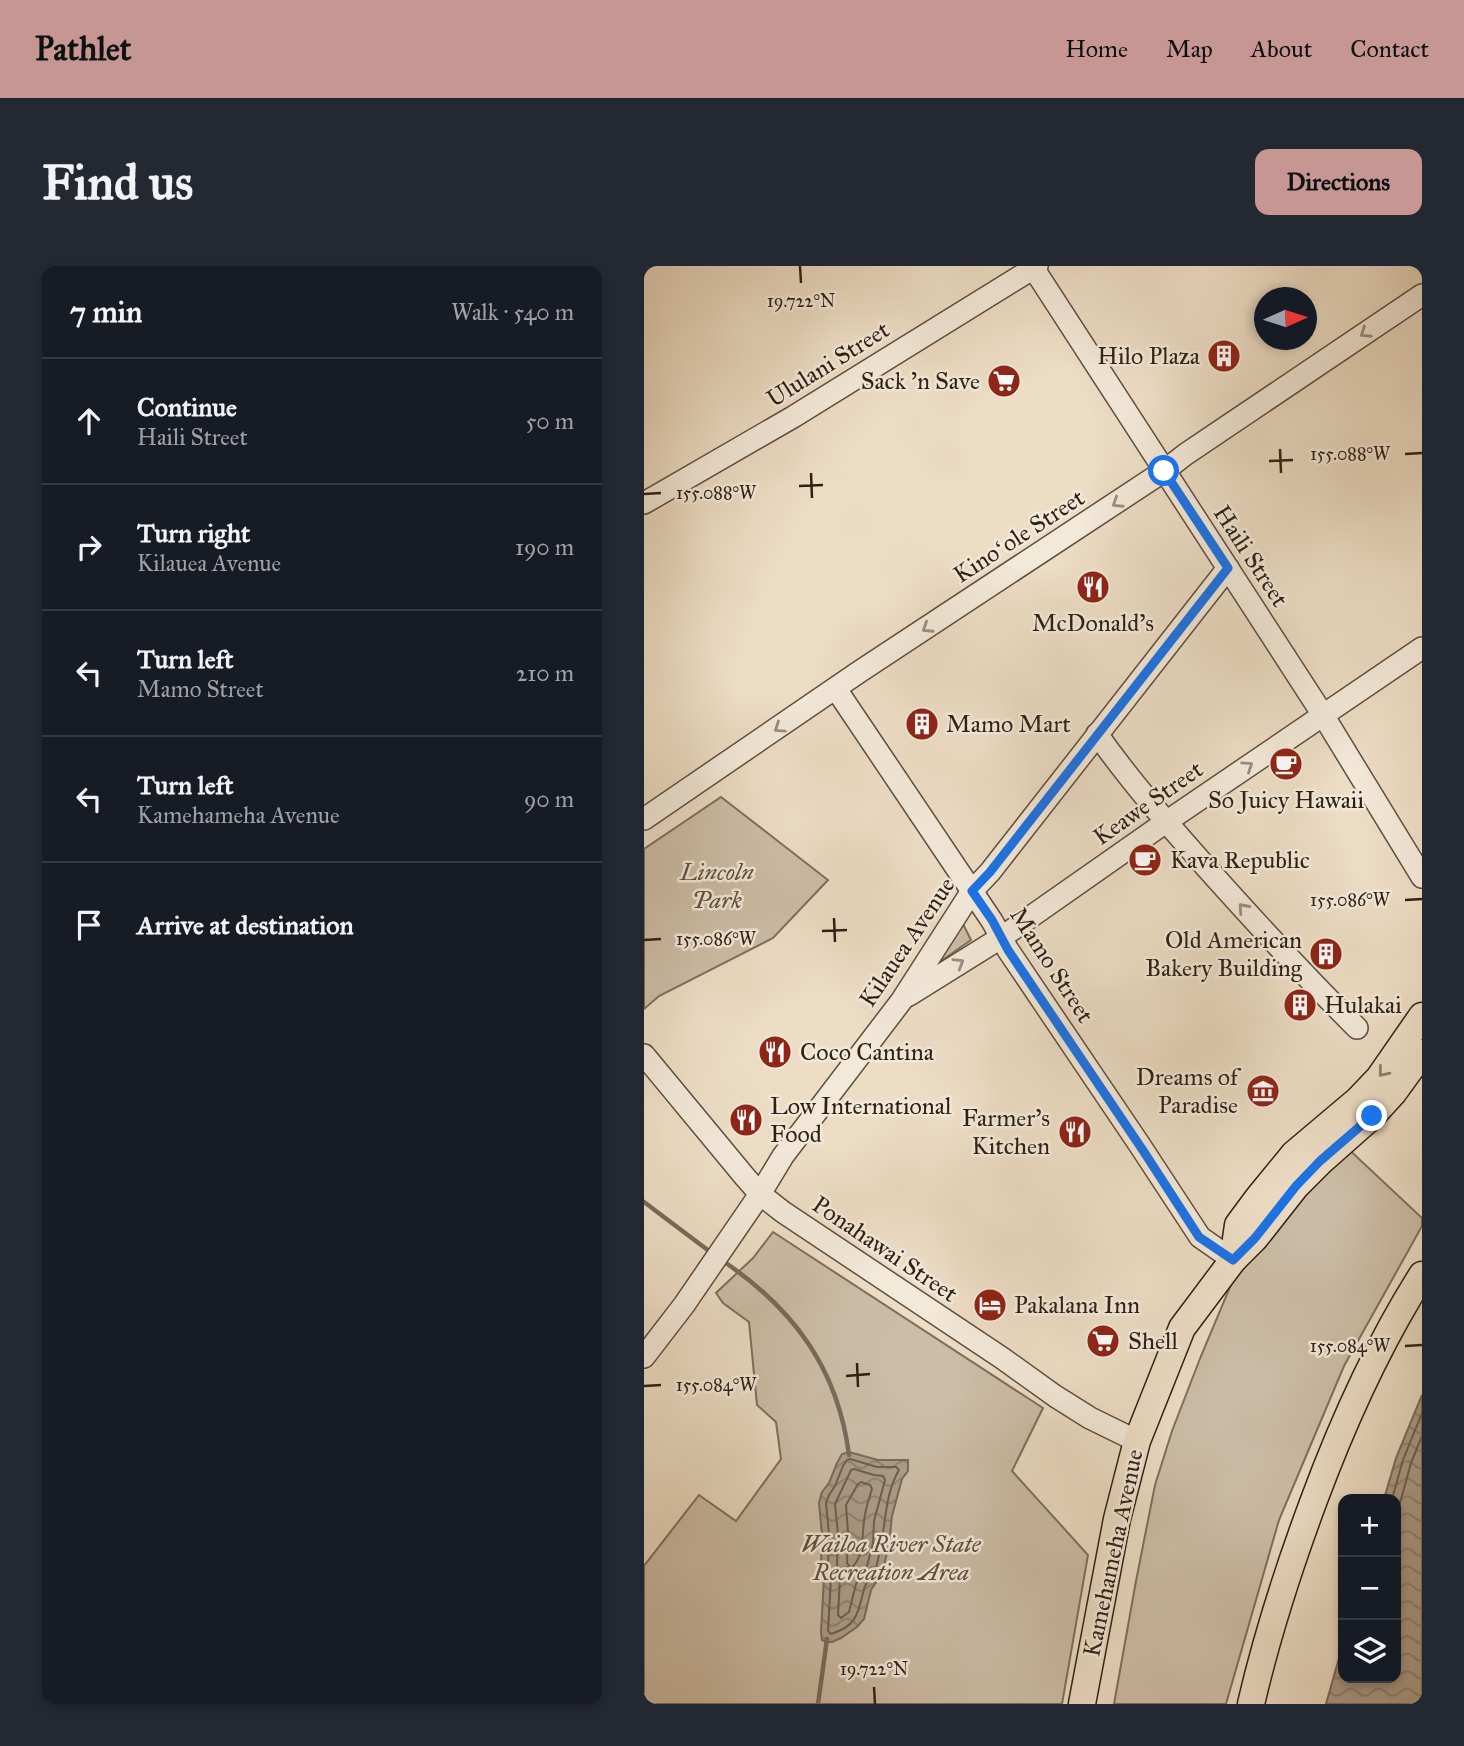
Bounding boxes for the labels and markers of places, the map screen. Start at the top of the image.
building icon: Hilo Plaza [1205,337,1243,375]
place label: Hilo Plaza [1097,341,1201,371]
supermarket icon: Sack 'n Save [985,362,1023,400]
place label: Sack 'n Save [861,366,980,396]
restaurant icon: McDonald's [1074,568,1112,606]
place label: McDonald's [1032,608,1154,638]
building icon: Mamo Mart [903,705,941,743]
place label: Mamo Mart [946,709,1071,739]
cafe icon: So Juicy Hawaii [1267,745,1305,783]
place label: So Juicy Hawaii [1208,785,1364,815]
cafe icon: Kava Republic [1126,841,1164,879]
place label: Kava Republic [1170,845,1310,875]
place label: Old American Bakery Building [1145,925,1303,983]
building icon: Old American Bakery Building [1307,935,1345,973]
building icon: Hulakai [1281,986,1319,1024]
place label: Hulakai [1324,990,1402,1020]
restaurant icon: Coco Cantina [756,1033,794,1071]
place label: Coco Cantina [800,1037,935,1067]
place label: Dreams of Paradise [1136,1062,1242,1120]
museum icon: Dreams of Paradise [1244,1072,1282,1110]
place label: Low International Food [770,1091,952,1149]
restaurant icon: Low International Food [727,1101,765,1139]
place label: Farmer's Kitchen [962,1103,1050,1161]
restaurant icon: Farmer's Kitchen [1056,1113,1094,1151]
hotel icon: Pakalana Inn [971,1286,1009,1324]
place label: Pakalana Inn [1014,1290,1140,1320]
supermarket icon: Shell [1084,1322,1122,1360]
place label: Shell [1128,1326,1179,1356]

